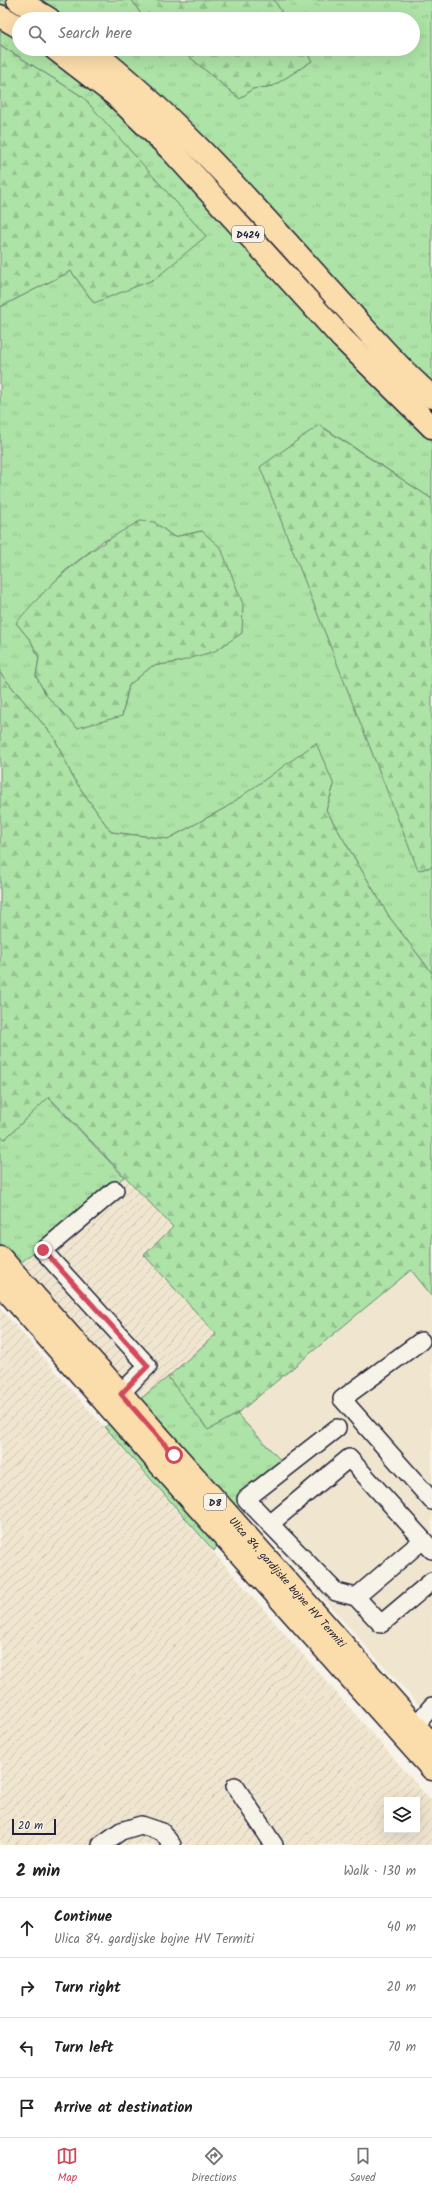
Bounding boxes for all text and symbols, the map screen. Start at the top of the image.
search box [12,12,420,56]
text: Search here [58,22,132,46]
icon: search [26,23,48,45]
road number: D424 [232,226,264,242]
route end [34,1241,52,1259]
route start [165,1446,183,1464]
road number: D8 [204,1494,226,1510]
street label: Ulica 84. gardijske bojne HV Termiti [224,1513,350,1652]
map controls [384,1797,420,1833]
button: layers [384,1797,420,1833]
scale bar [12,1817,56,1836]
text: 20 m [18,1817,43,1835]
text: 2 min [16,1858,60,1885]
text: Walk · 130 m [343,1861,416,1882]
text: Continue [54,1905,112,1929]
icon: ahead [16,1917,38,1939]
text: 40 m [387,1917,416,1938]
text: Ulica 84. gardijske bojne HV Termiti [54,1929,254,1950]
text: Turn right [54,1976,121,2000]
icon: right [16,1977,38,1999]
text: 20 m [386,1977,416,1998]
text: Turn left [54,2036,114,2060]
icon: left [16,2037,38,2059]
text: 70 m [388,2037,416,2058]
text: Arrive at destination [54,2096,193,2120]
icon: arrive [16,2097,38,2119]
tab: Map [56,2145,78,2187]
tab: Directions [191,2145,237,2187]
tab: Saved [350,2145,376,2187]

